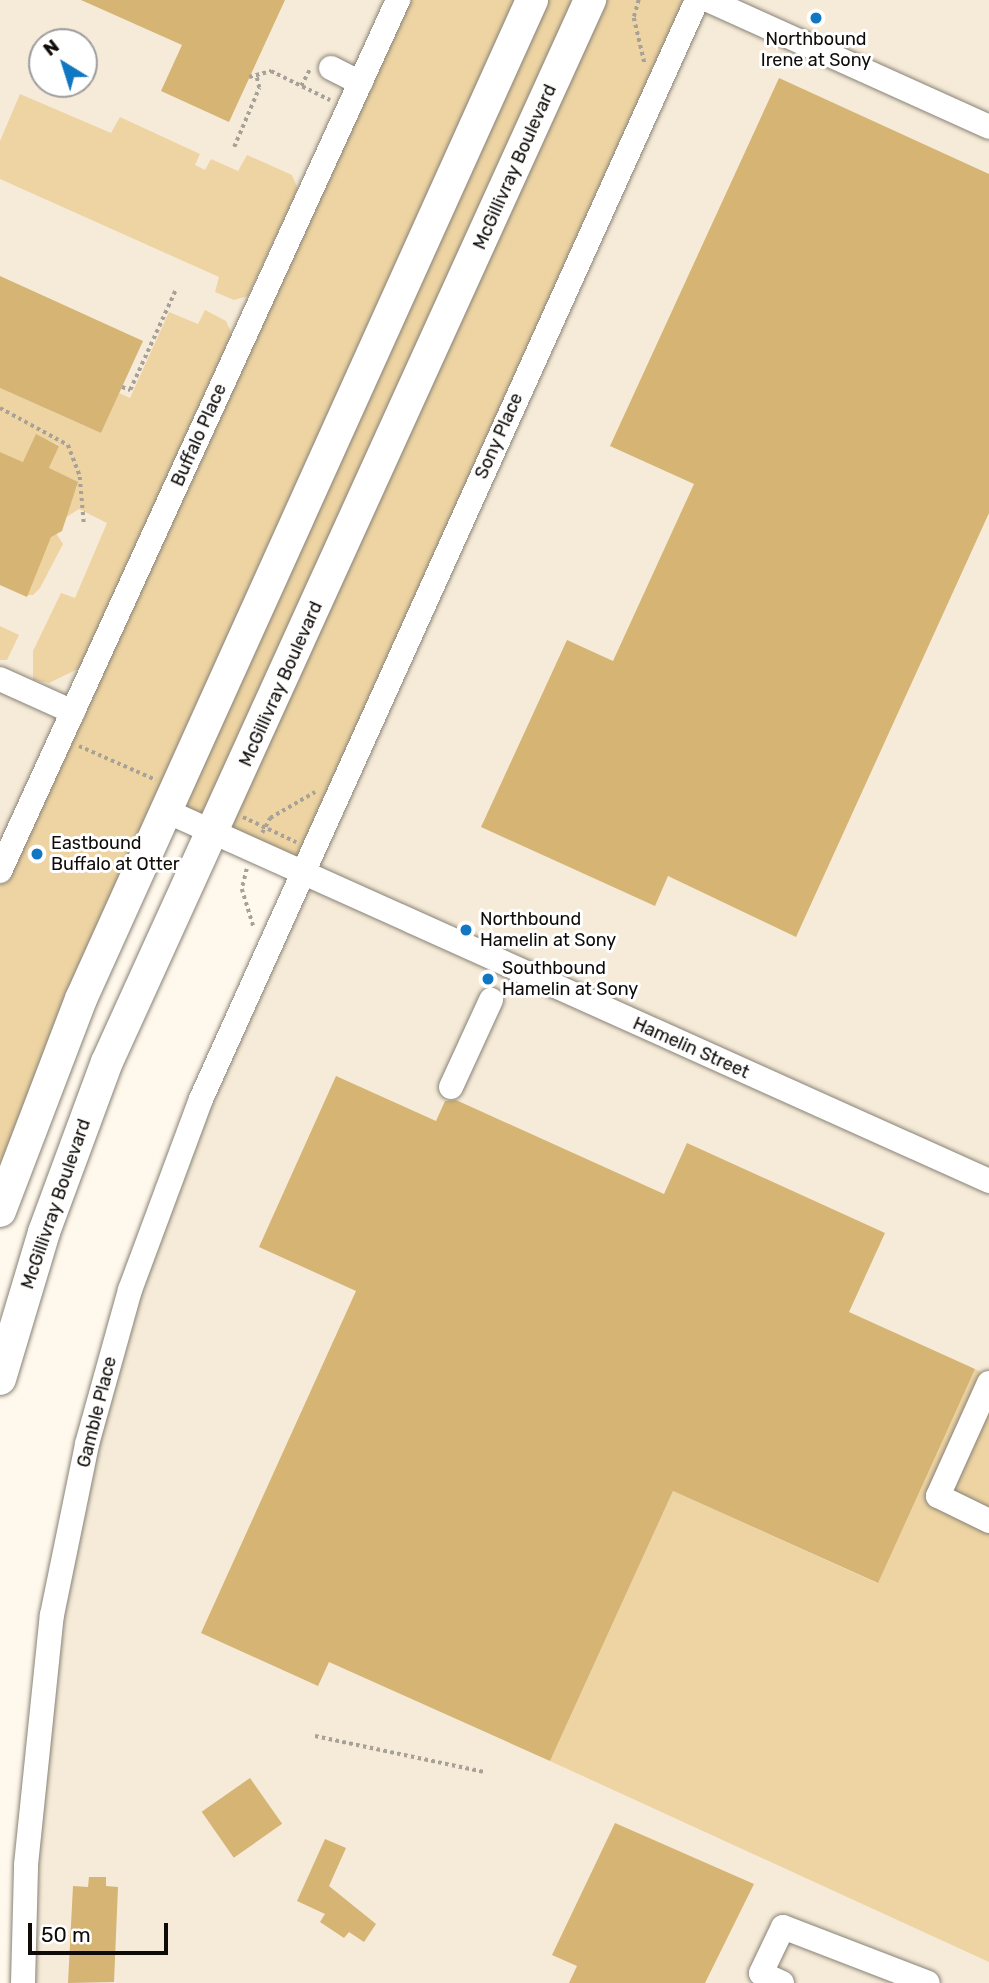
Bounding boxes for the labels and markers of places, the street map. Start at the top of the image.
marker: Northbound Irene at Sony [808,10,824,26]
place label: Northbound Irene at Sony [761,29,871,72]
place label: Eastbound Buffalo at Otter [51,833,180,876]
marker: Eastbound Buffalo at Otter [29,846,45,862]
place label: Northbound Hamelin at Sony [480,909,616,951]
marker: Northbound Hamelin at Sony [458,922,474,938]
place label: Southbound Hamelin at Sony [502,958,638,1000]
marker: Southbound Hamelin at Sony [480,971,496,987]

